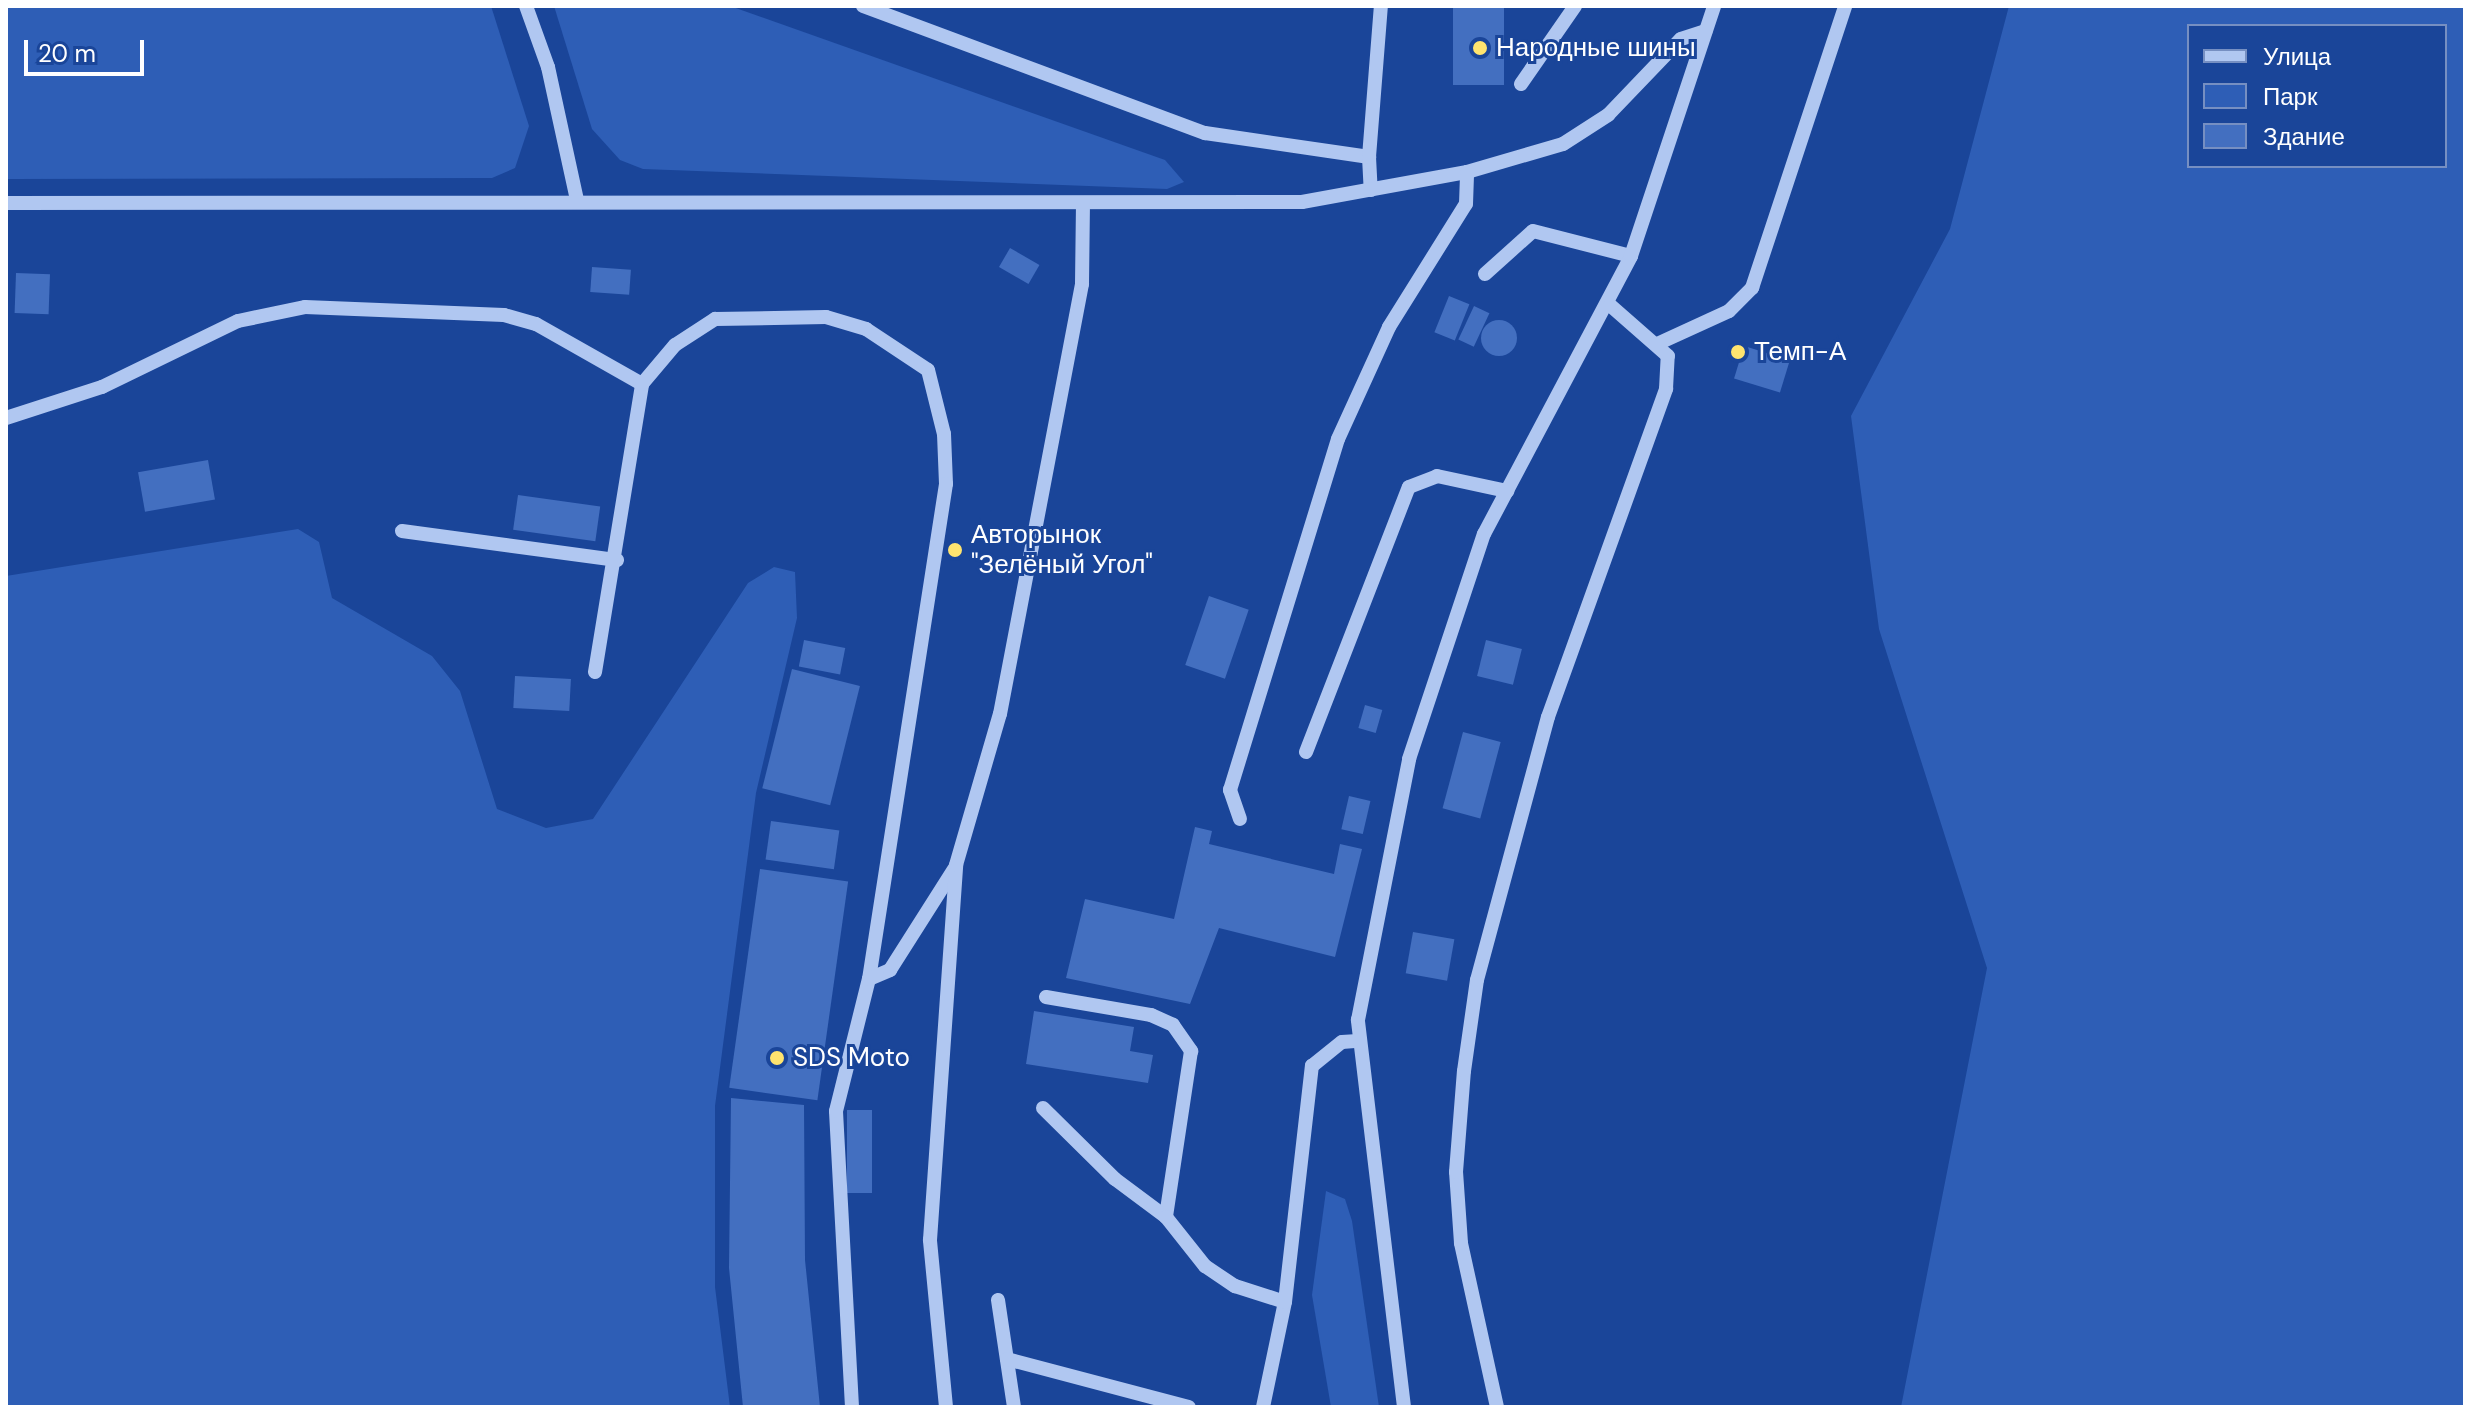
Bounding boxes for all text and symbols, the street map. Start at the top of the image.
scale bar [28,24,148,74]
legend [2187,24,2447,168]
place label: Народные шины [1496,32,1696,64]
text: 20 m [38,38,96,69]
marker: Народные шины [1471,39,1489,57]
text: Улица [2263,41,2331,72]
text: Парк [2263,81,2317,112]
text: Здание [2263,121,2345,152]
place label: Темп-А [1754,336,1846,368]
marker: Темп-А [1729,343,1747,361]
place label: Авторынок "Зелёный Угол" [971,519,1153,580]
marker: Авторынок "Зелёный Угол" [946,541,964,559]
place label: SDS Moto [793,1042,910,1074]
marker: SDS Moto [768,1049,786,1067]

